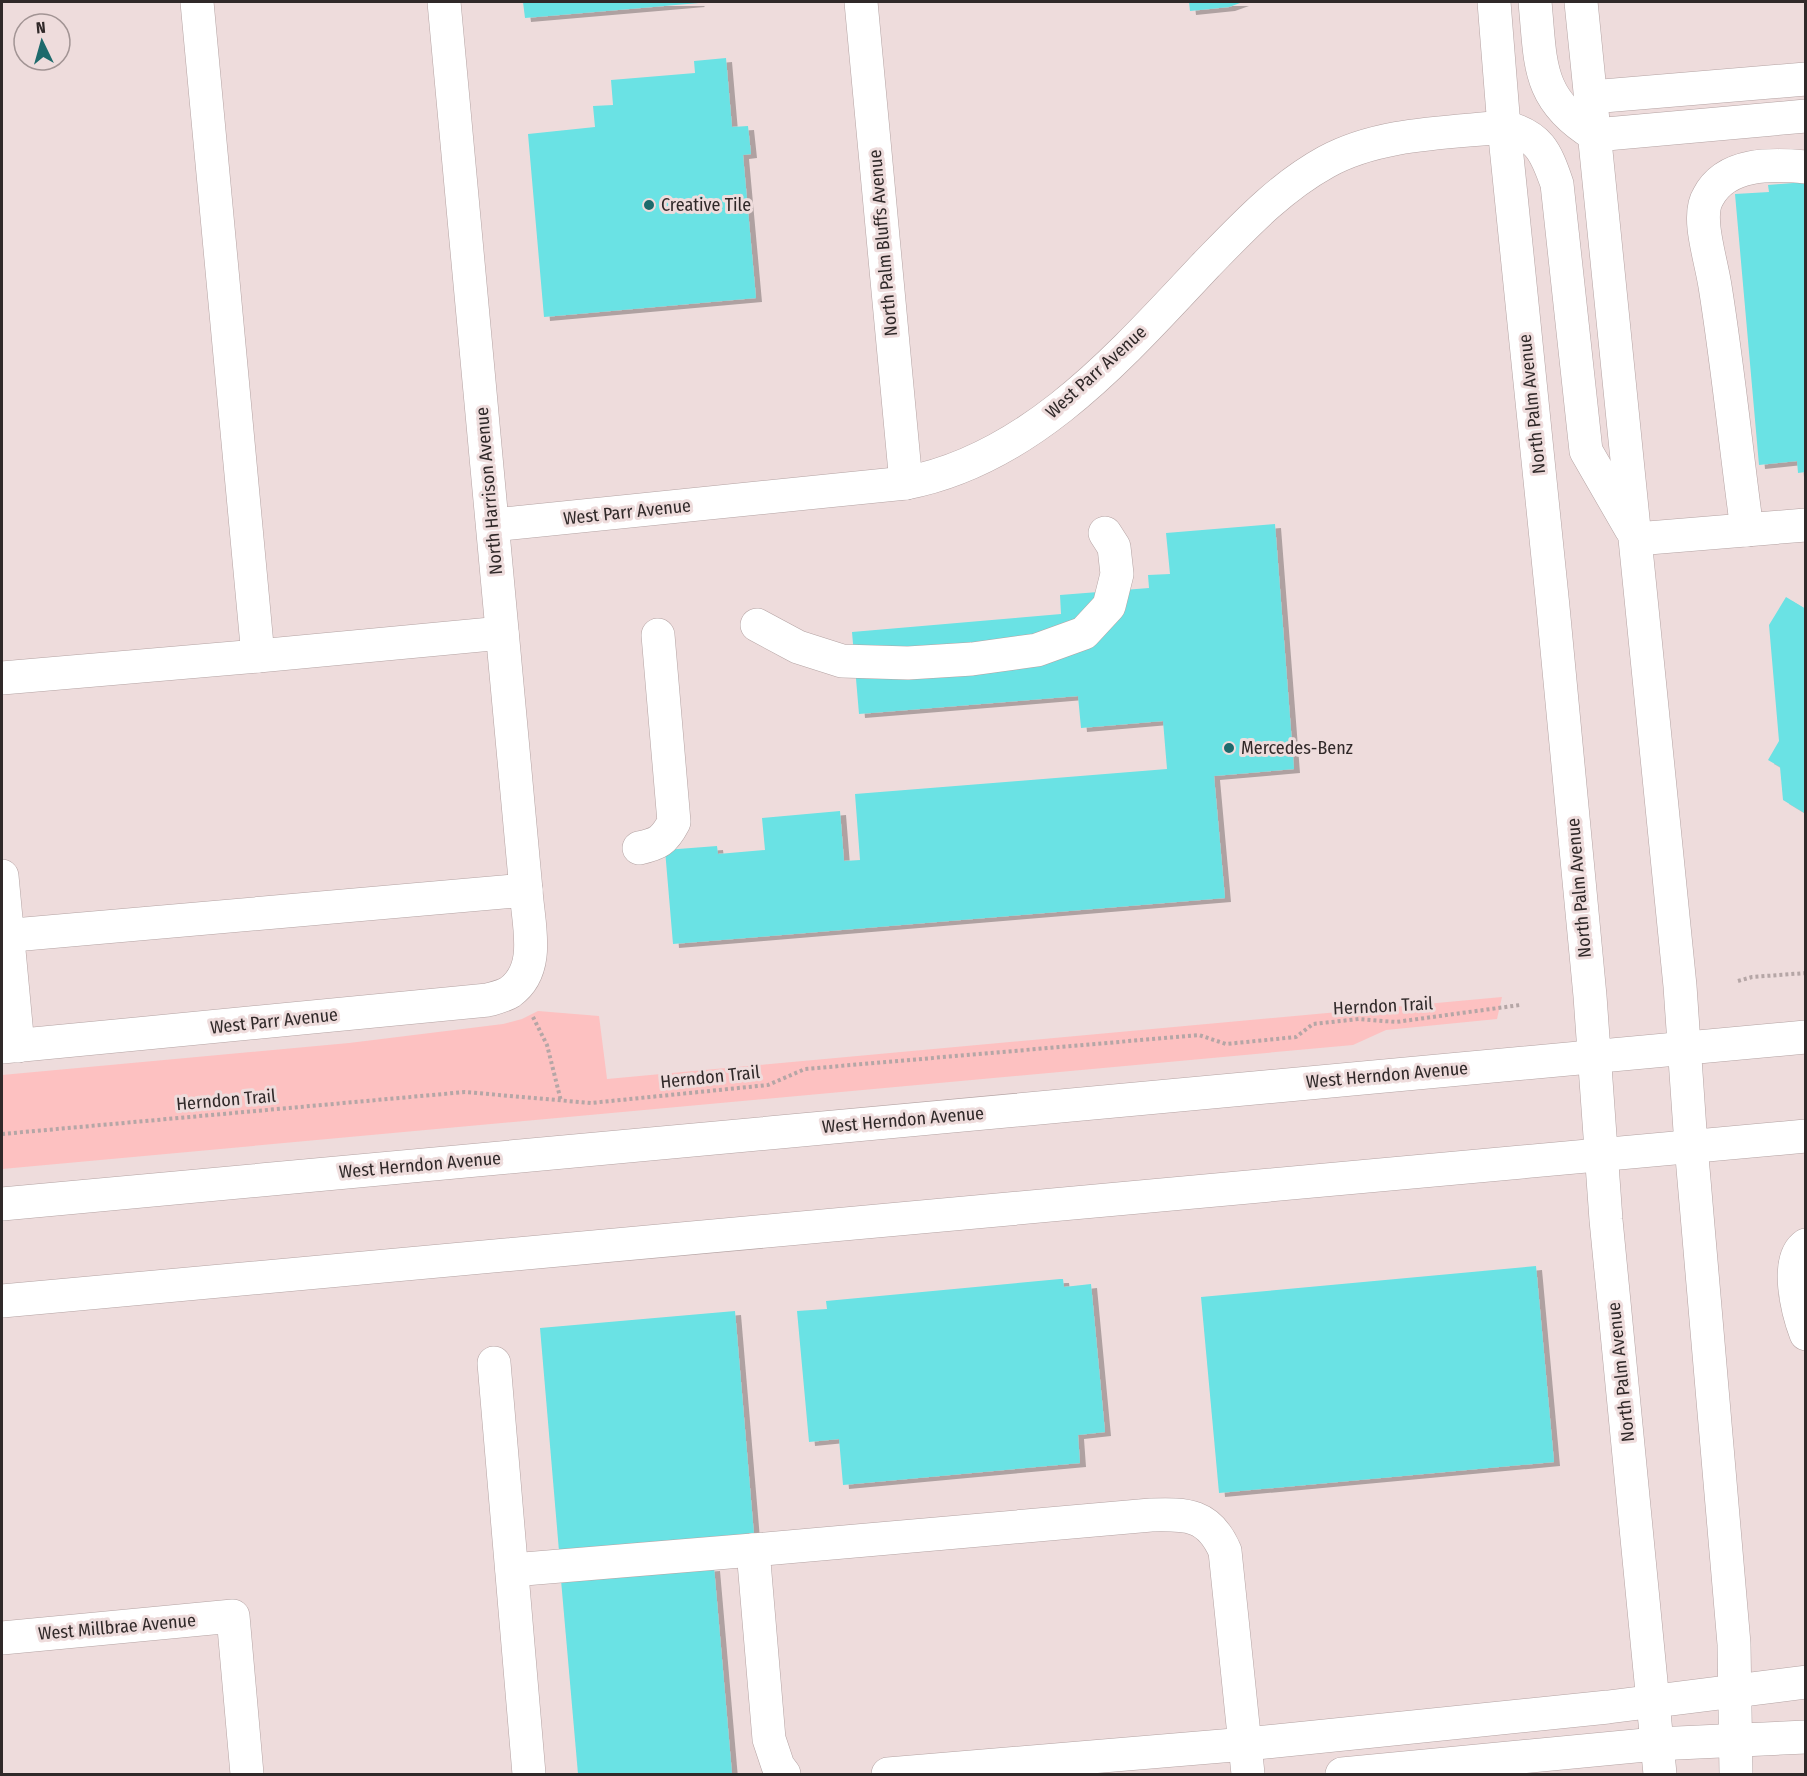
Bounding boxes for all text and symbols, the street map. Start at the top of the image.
north arrow [12,12,72,72]
text: N [35,18,46,37]
street label: North Palm Bluffs Avenue [864,149,902,337]
place label: Creative Tile [661,194,751,216]
marker: Creative Tile [642,198,656,212]
street label: West Parr Avenue [1041,321,1151,423]
street label: North Palm Avenue [1514,333,1550,475]
street label: North Harrison Avenue [471,406,507,576]
street label: West Parr Avenue [562,494,692,530]
place label: Mercedes-Benz [1241,737,1353,759]
marker: Mercedes-Benz [1222,741,1236,755]
street label: North Palm Avenue [1562,817,1596,959]
street label: Herndon Trail [1332,992,1434,1020]
street label: West Parr Avenue [209,1003,339,1039]
street label: West Herndon Avenue [1305,1057,1469,1093]
street label: Herndon Trail [659,1061,761,1093]
street label: Herndon Trail [175,1085,277,1115]
street label: West Herndon Avenue [821,1102,985,1138]
street label: West Herndon Avenue [338,1147,502,1183]
street label: North Palm Avenue [1603,1301,1639,1443]
street label: West Millbrae Avenue [37,1609,197,1645]

